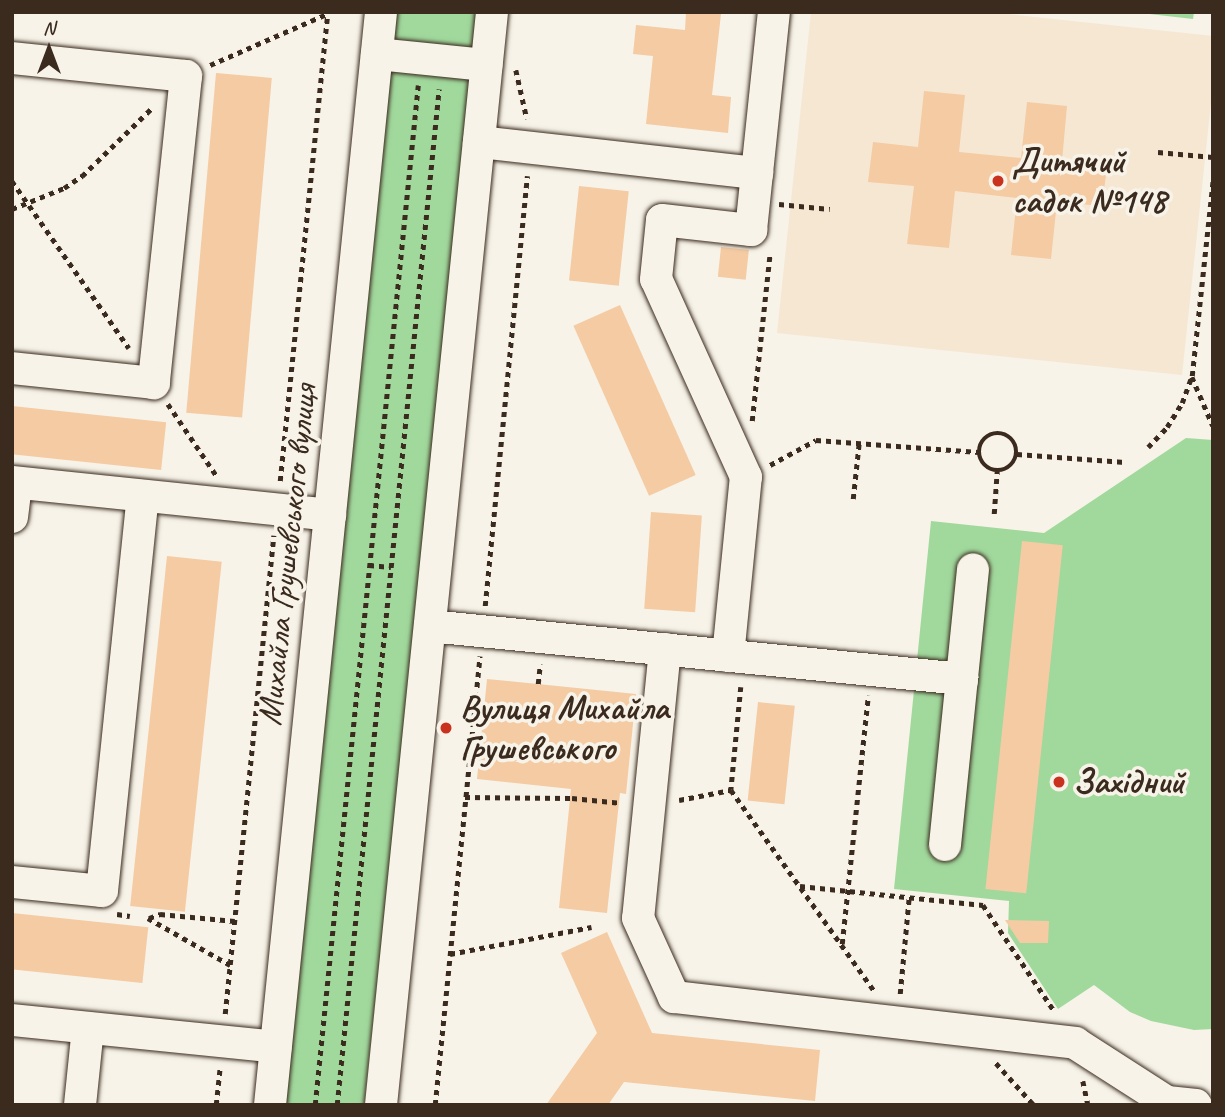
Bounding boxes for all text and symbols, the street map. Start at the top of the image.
north arrow [14,14,84,84]
text: N [43,16,55,40]
place label: Дитячий садок №148 [1012,140,1166,222]
marker: Дитячий садок №148 [990,173,1006,189]
street label: Михайла Грушевського вулиця [248,383,326,727]
place label: Вулиця Михайла Грушевського [460,687,668,769]
marker: Вулиця Михайла Грушевського [438,720,454,736]
place label: Західний [1073,761,1184,803]
marker: Західний [1051,774,1067,790]

